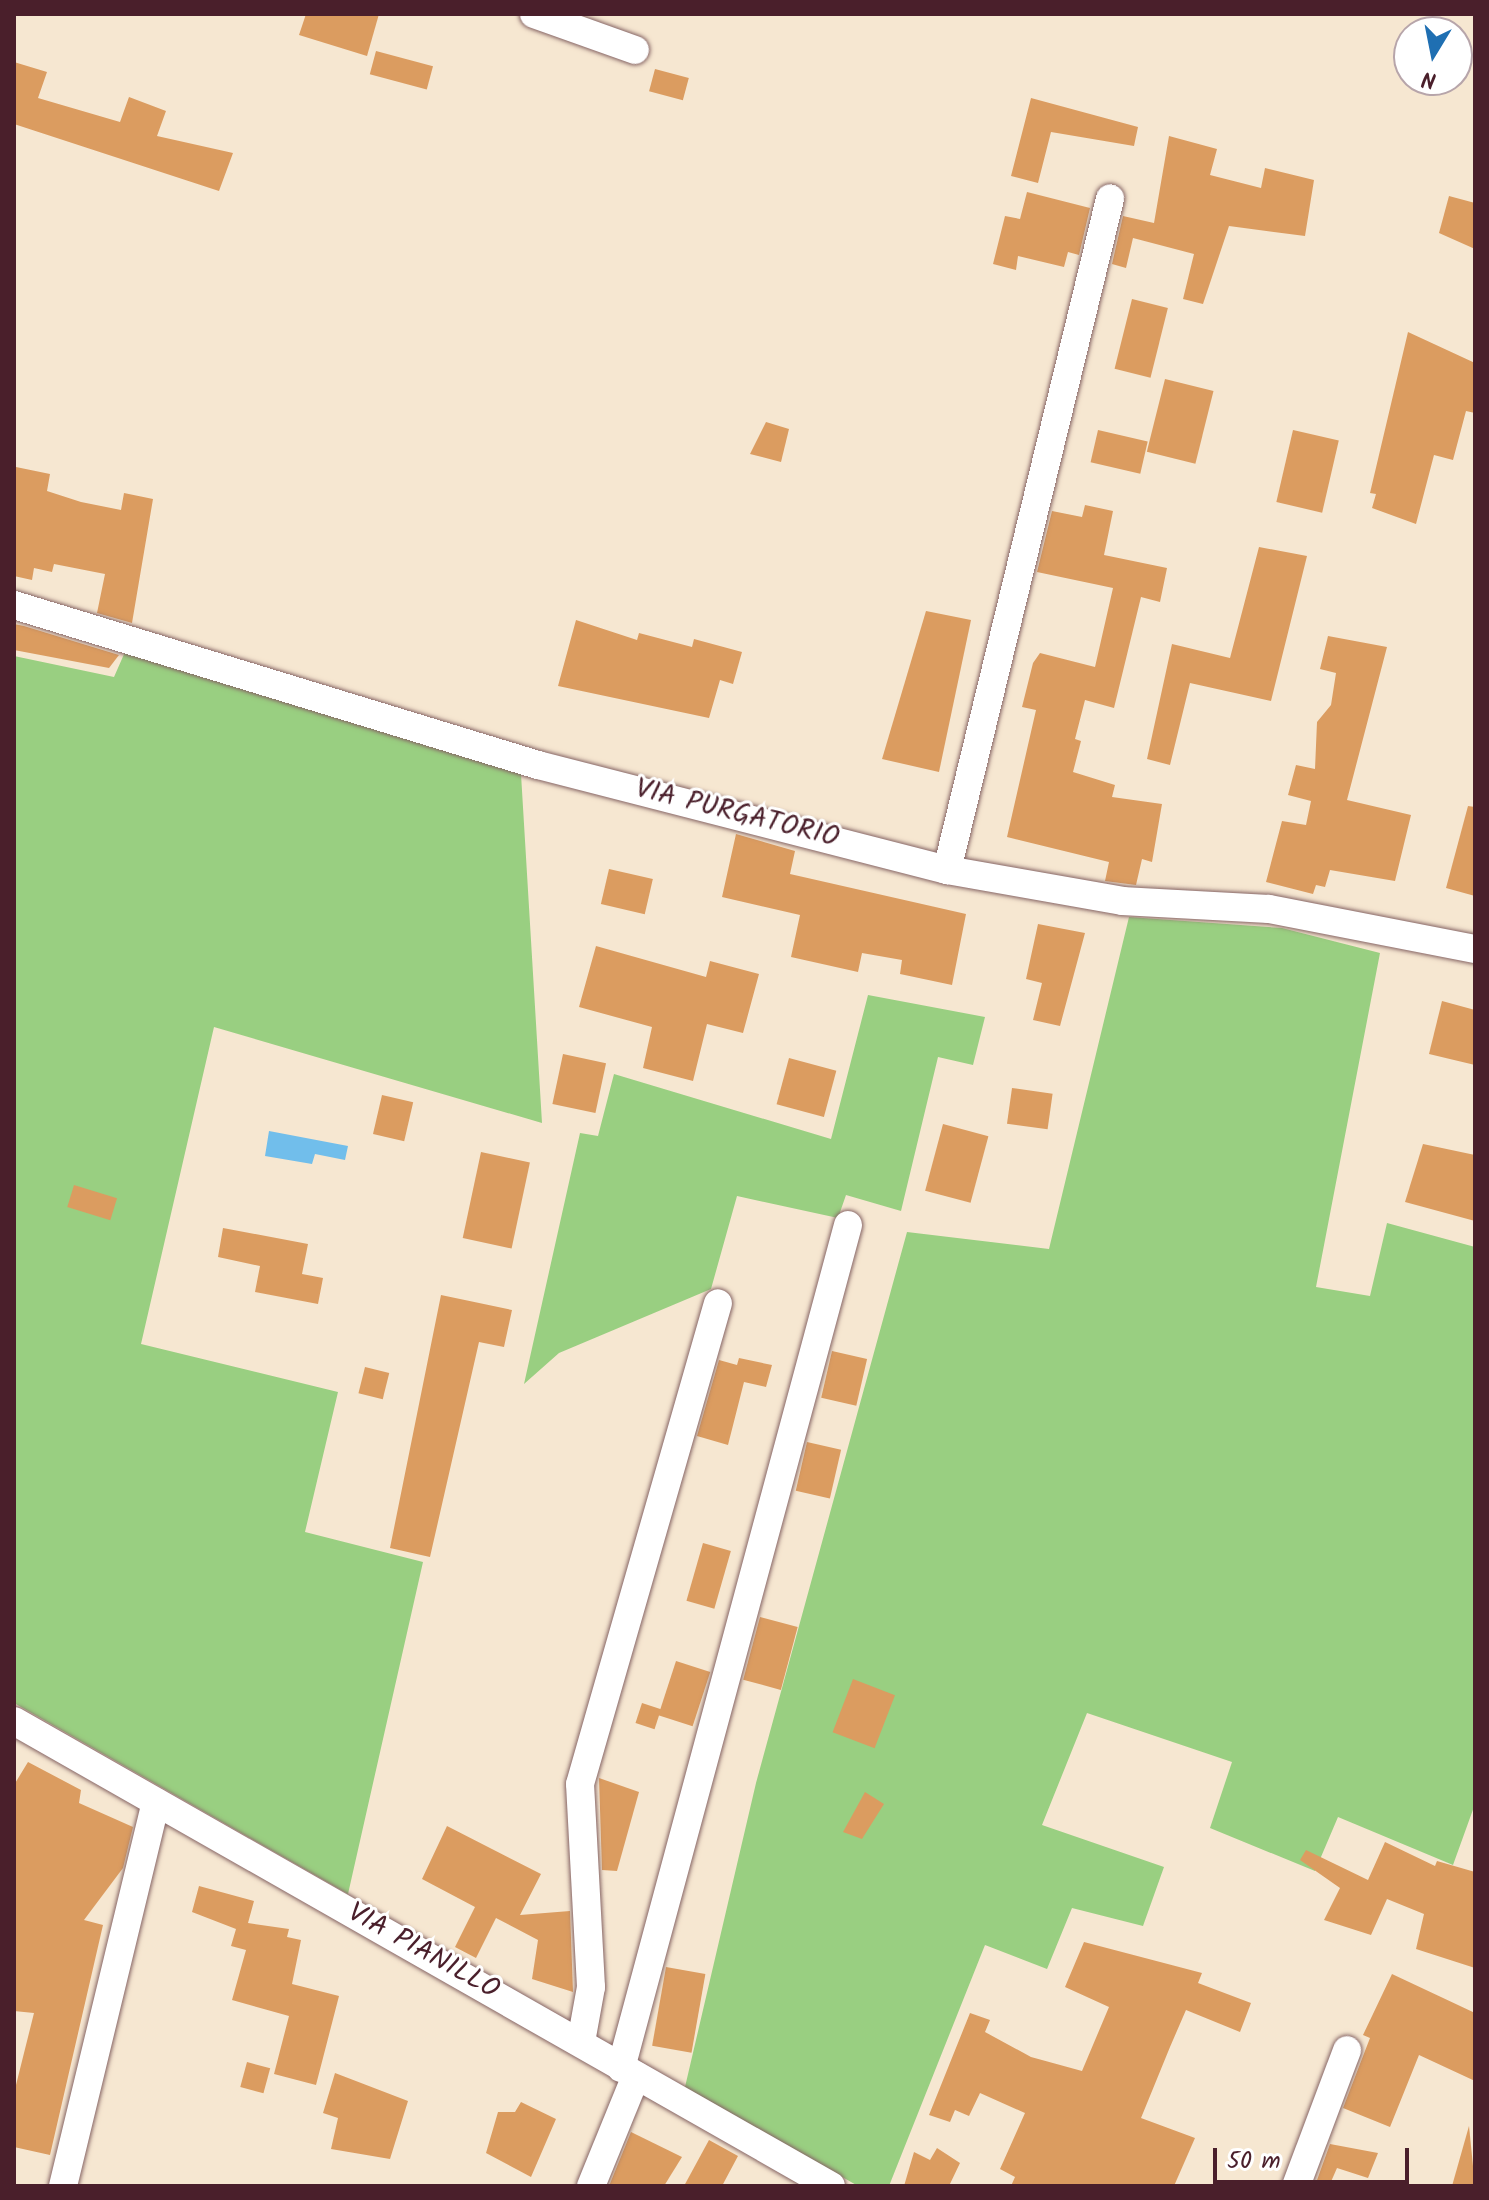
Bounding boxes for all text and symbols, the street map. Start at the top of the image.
north arrow [1393,16,1473,96]
text: N [1419,60,1439,97]
street label: VIA PURGATORIO [632,772,842,856]
street label: VIA PIANILLO [341,1897,505,2007]
scale bar [1217,2132,1413,2182]
text: 50 m [1227,2142,1281,2181]

